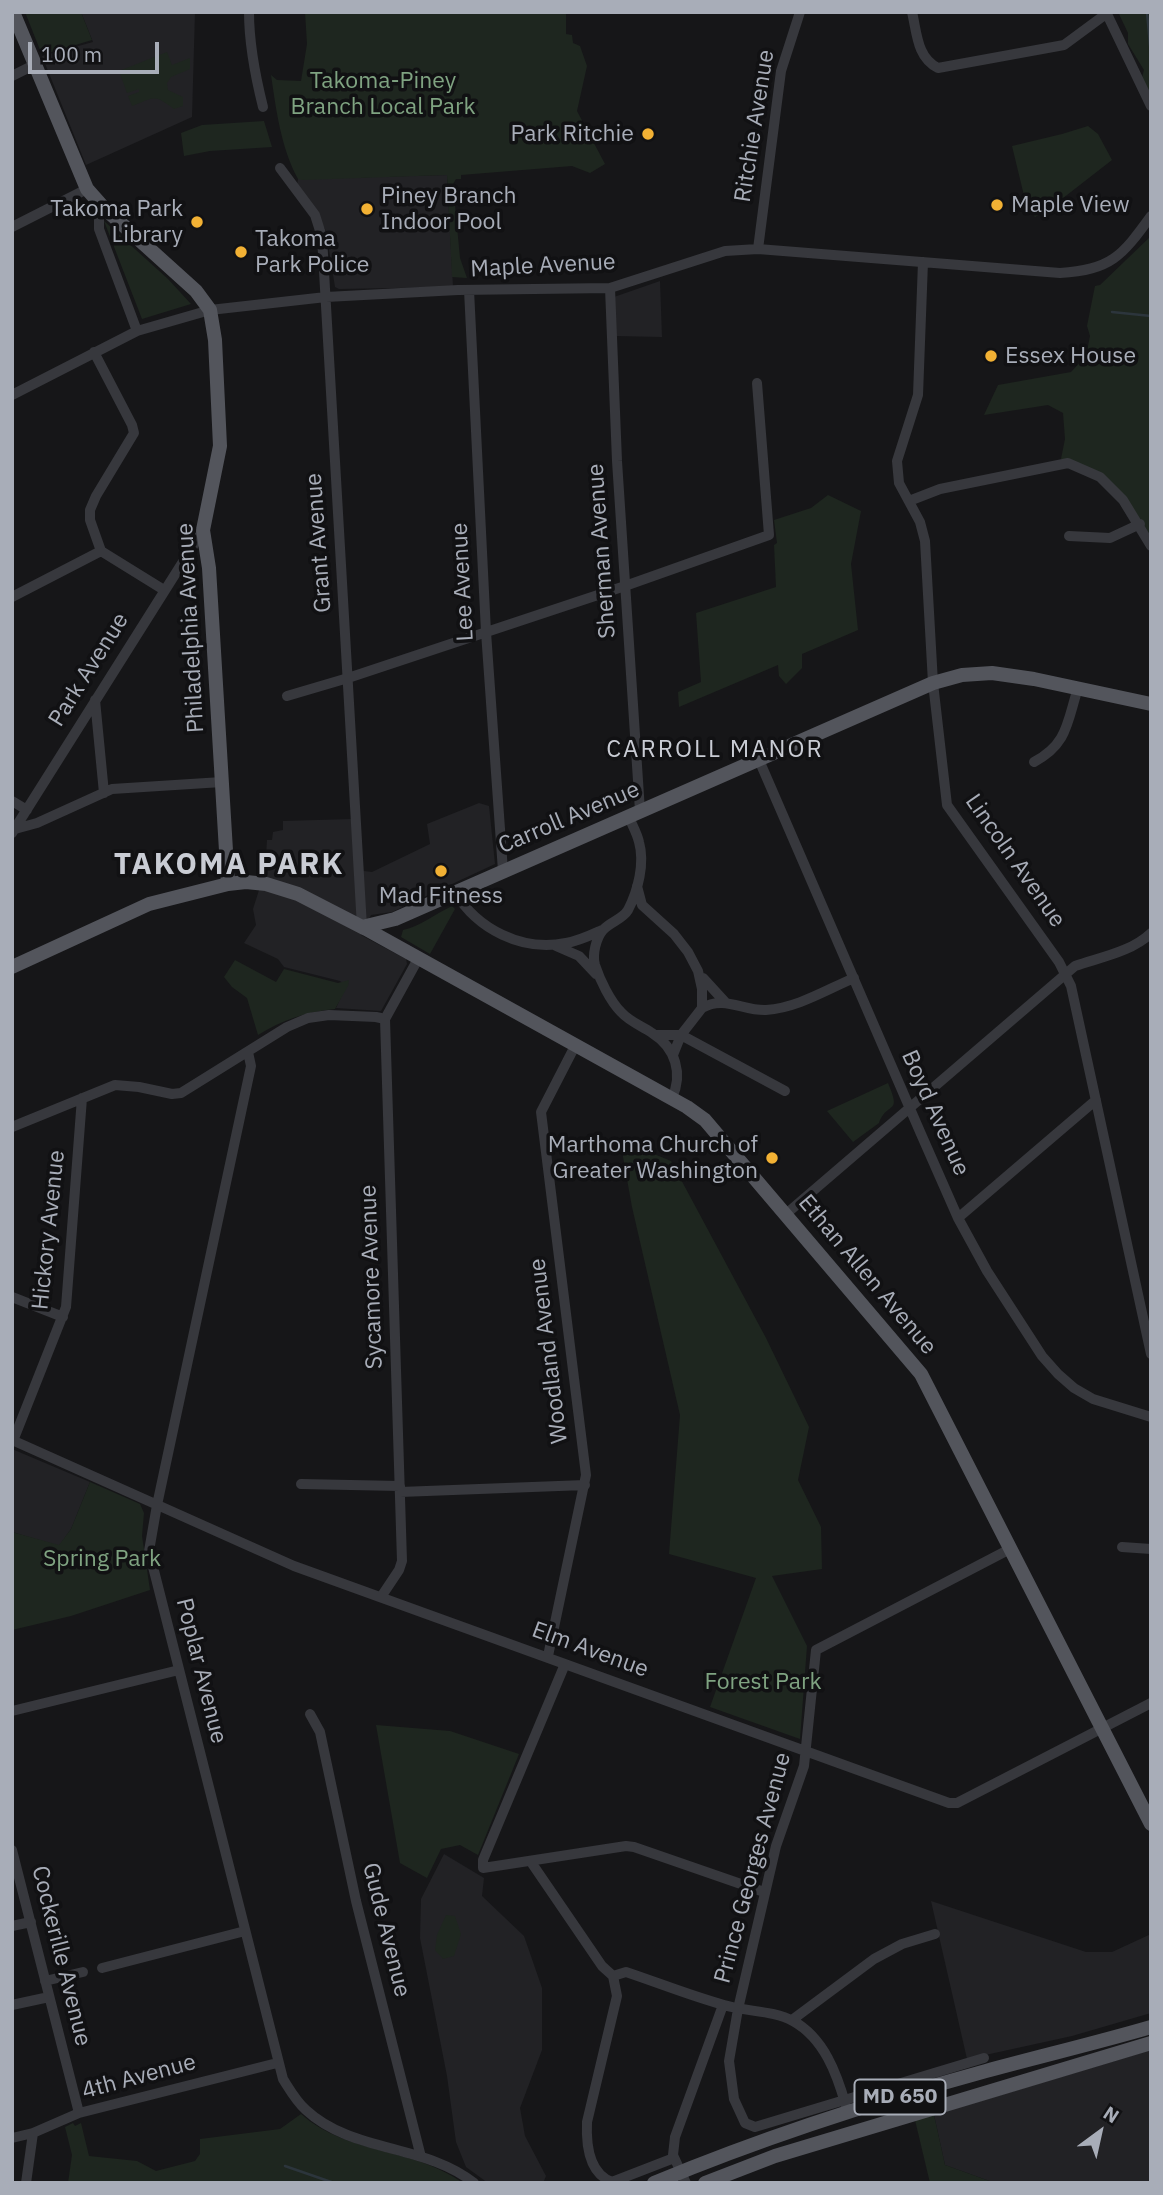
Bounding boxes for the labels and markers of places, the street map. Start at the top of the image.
place label: Park Ritchie [511,120,634,148]
marker: Park Ritchie [640,126,656,142]
place label: Piney Branch Indoor Pool [381,182,517,236]
place label: Maple View [1011,191,1130,219]
place label: Takoma Park Library [50,195,183,249]
marker: Maple View [989,197,1005,213]
marker: Piney Branch Indoor Pool [359,201,375,217]
marker: Takoma Park Library [189,214,205,230]
place label: Takoma Park Police [255,225,369,279]
marker: Takoma Park Police [233,244,249,260]
place label: Essex House [1005,342,1136,370]
marker: Essex House [983,348,999,364]
marker: Mad Fitness [433,863,449,879]
place label: Mad Fitness [379,882,503,910]
place label: Marthoma Church of Greater Washington [548,1131,758,1185]
marker: Marthoma Church of Greater Washington [764,1150,780,1166]

